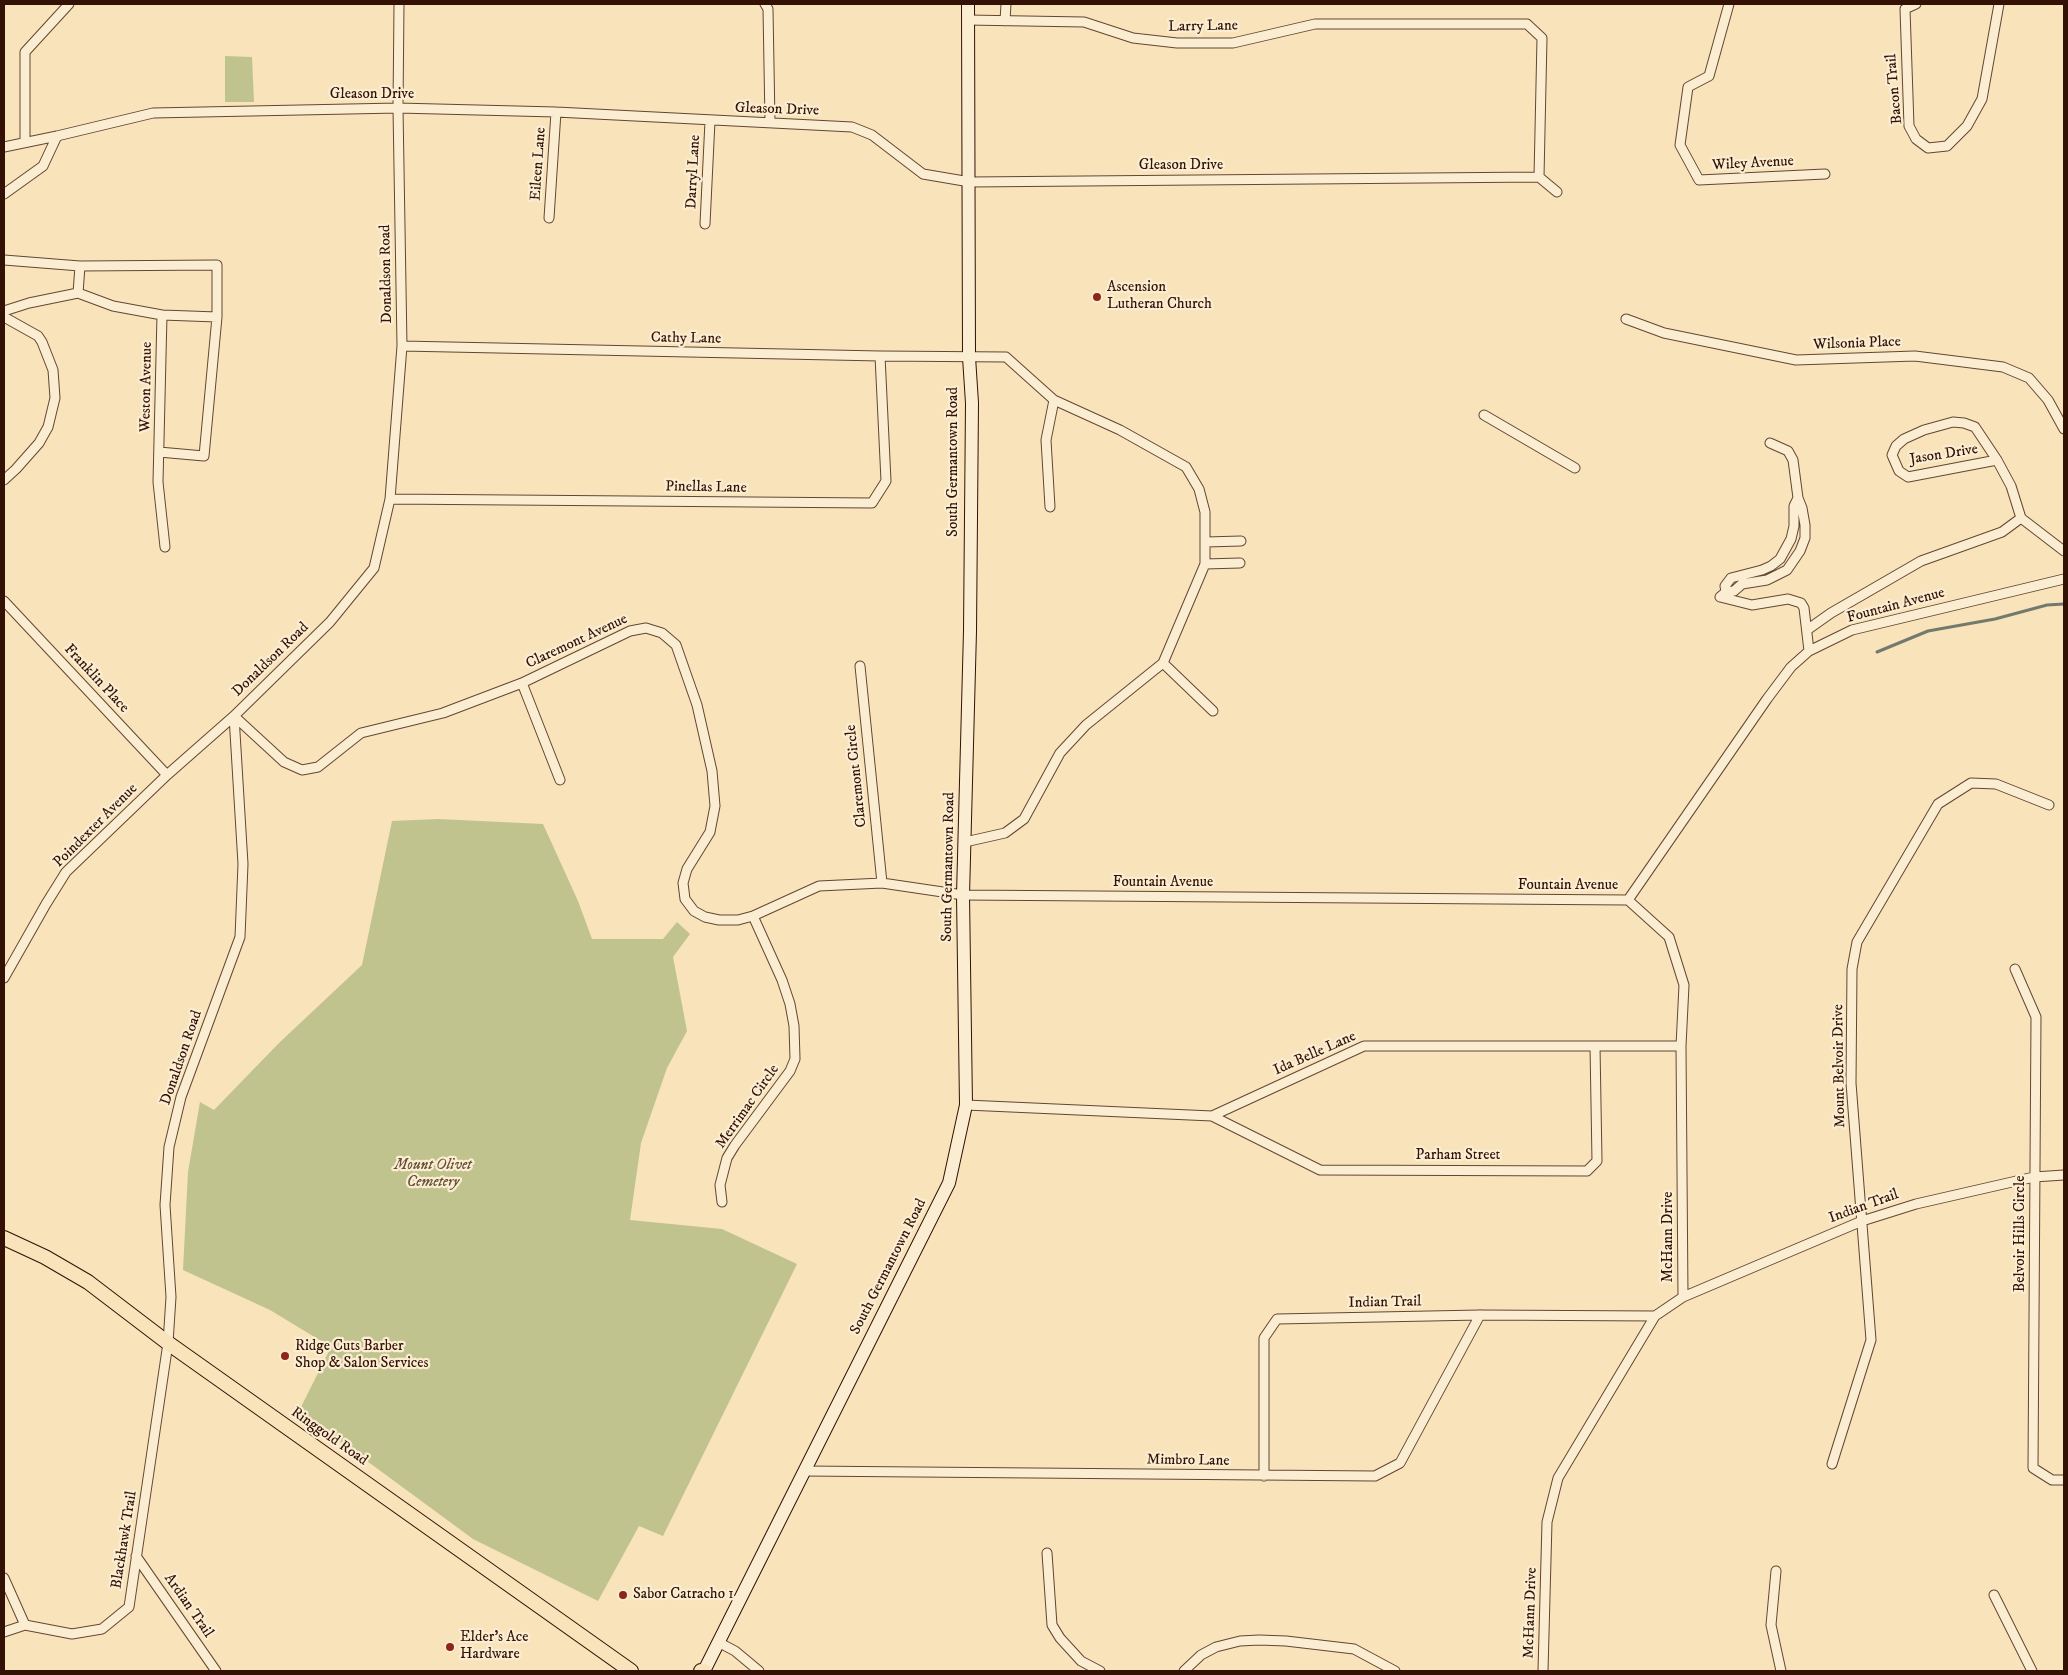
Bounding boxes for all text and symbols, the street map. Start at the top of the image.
street label: Larry Lane [1168,17,1238,37]
street label: Bacon Trail [1883,53,1907,125]
street label: Gleason Drive [330,86,414,104]
street label: Gleason Drive [735,100,819,120]
street label: Eileen Lane [527,127,551,201]
street label: Darryl Lane [683,134,705,210]
street label: Wiley Avenue [1712,153,1794,175]
street label: Gleason Drive [1139,157,1223,175]
street label: Donaldson Road [377,224,397,324]
place label: Ascension Lutheran Church [1107,279,1212,314]
marker: Ascension Lutheran Church [1091,291,1103,303]
street label: Cathy Lane [651,329,721,349]
street label: Wilsonia Place [1813,333,1901,355]
street label: Weston Avenue [137,342,157,432]
street label: South Germantown Road [945,387,963,537]
street label: Jason Drive [1909,441,1979,469]
street label: Pinellas Lane [665,478,747,498]
street label: Fountain Avenue [1845,584,1947,628]
street label: Claremont Avenue [523,611,631,673]
street label: Donaldson Road [229,619,313,701]
street label: Franklin Place [60,641,132,717]
street label: Claremont Circle [843,724,871,828]
street label: Poindexter Avenue [50,780,142,872]
street label: South Germantown Road [939,792,959,942]
street label: Fountain Avenue [1113,874,1213,892]
street label: Fountain Avenue [1518,877,1618,895]
street label: Mount Belvoir Drive [1830,1004,1850,1128]
street label: Donaldson Road [157,1008,207,1108]
street label: Ida Belle Lane [1271,1028,1359,1080]
street label: Merrimac Circle [712,1061,784,1153]
street label: Parham Street [1416,1147,1500,1165]
park label: Mount Olivet Cemetery [394,1157,472,1192]
street label: Belvoir Hills Circle [2012,1176,2030,1292]
street label: Indian Trail [1827,1186,1901,1228]
street label: McHann Drive [1660,1191,1678,1283]
street label: South Germantown Road [847,1196,931,1338]
street label: Indian Trail [1348,1293,1422,1313]
place label: Ridge Cuts Barber Shop & Salon Services [295,1338,429,1373]
marker: Ridge Cuts Barber Shop & Salon Services [279,1350,291,1362]
street label: Ringgold Road [287,1404,371,1470]
street label: Mimbro Lane [1146,1451,1230,1471]
street label: Blackhawk Trail [108,1490,142,1590]
street label: McHann Drive [1520,1567,1542,1659]
street label: Ardian Trail [159,1571,217,1641]
place label: Sabor Catracho 1 [633,1586,734,1604]
marker: Sabor Catracho 1 [617,1589,629,1601]
place label: Elder's Ace Hardware [460,1629,528,1664]
marker: Elder's Ace Hardware [444,1641,456,1653]

